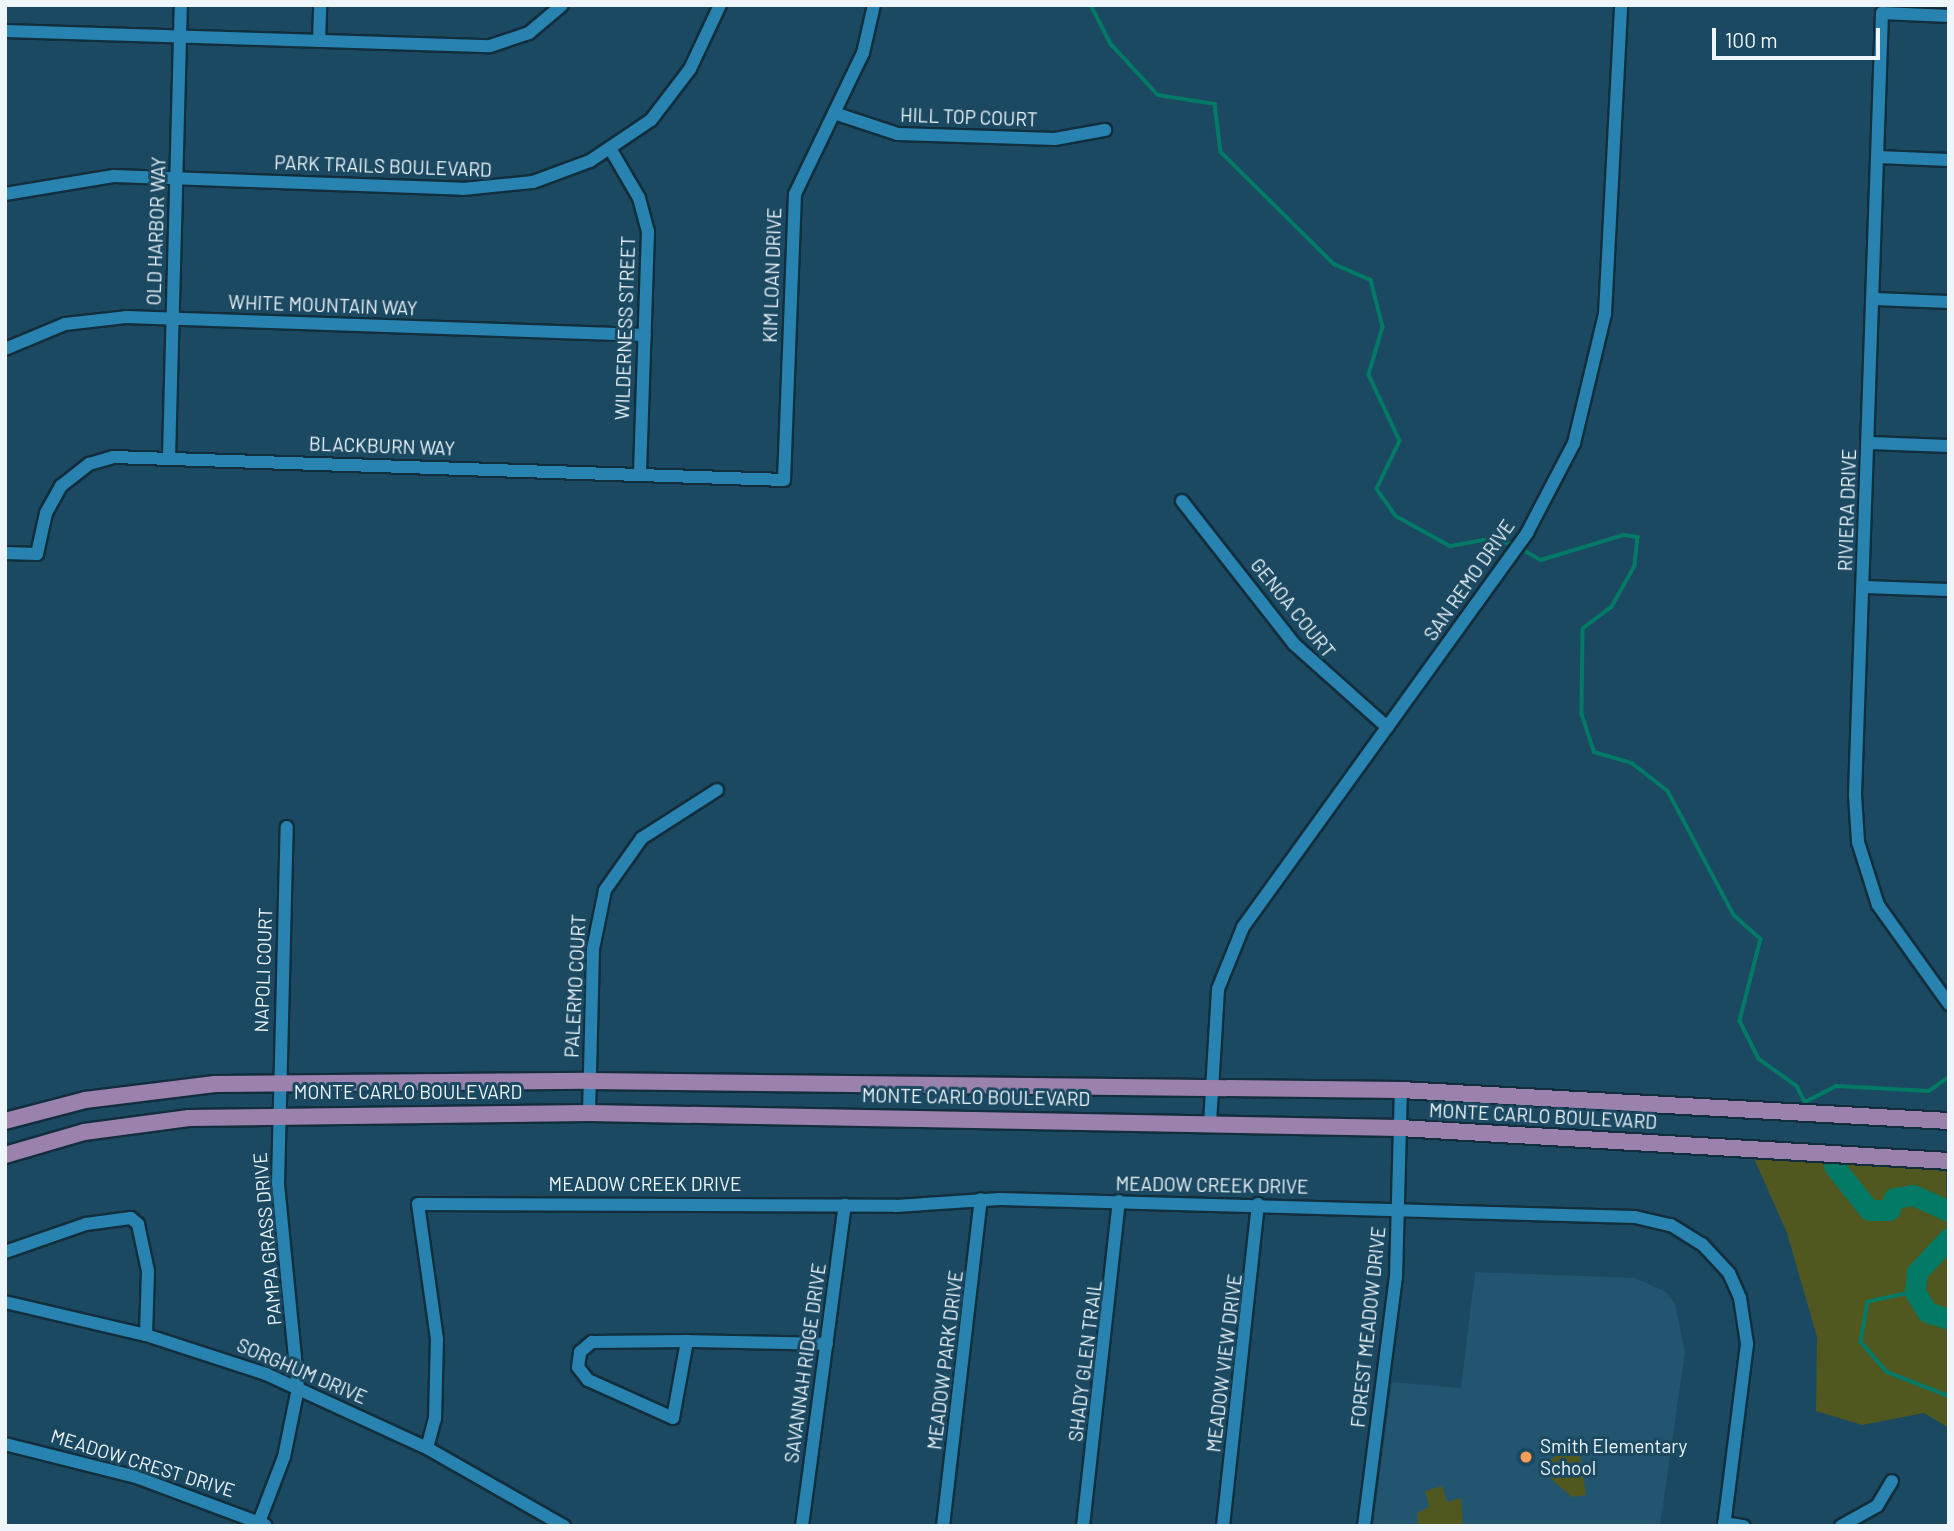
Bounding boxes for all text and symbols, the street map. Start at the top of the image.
scale bar [1716,14,1884,58]
text: 100 m [1725,27,1778,52]
street label: HILL TOP COURT [900,103,1038,131]
street label: PARK TRAILS BOULEVARD [274,151,492,181]
street label: OLD HARBOR WAY [142,156,170,306]
street label: KIM LOAN DRIVE [758,207,786,343]
street label: WILDERNESS STREET [610,236,640,420]
street label: WHITE MOUNTAIN WAY [228,290,418,320]
street label: BLACKBURN WAY [308,432,456,460]
street label: RIVIERA DRIVE [1833,448,1861,572]
street label: SAN REMO DRIVE [1419,515,1519,645]
street label: GENOA COURT [1246,554,1340,662]
street label: NAPOLI COURT [249,907,277,1033]
street label: PALERMO COURT [560,914,590,1058]
street label: MONTE CARLO BOULEVARD [294,1081,522,1103]
street label: MONTE CARLO BOULEVARD [862,1084,1090,1110]
street label: MONTE CARLO BOULEVARD [1428,1099,1658,1133]
street label: PAMPA GRASS DRIVE [248,1152,286,1326]
street label: MEADOW CREEK DRIVE [1115,1172,1309,1198]
street label: MEADOW CREEK DRIVE [549,1173,741,1195]
street label: FOREST MEADOW DRIVE [1346,1225,1390,1429]
street label: SAVANNAH RIDGE DRIVE [780,1262,830,1464]
street label: MEADOW PARK DRIVE [923,1269,967,1451]
street label: MEADOW VIEW DRIVE [1202,1273,1246,1453]
street label: SHADY GLEN TRAIL [1064,1279,1106,1443]
street label: SORGHUM DRIVE [234,1333,370,1409]
street label: MEADOW CREST DRIVE [48,1424,238,1502]
place label: Smith Elementary School [1540,1435,1687,1479]
marker: Smith Elementary School [1518,1449,1534,1465]

